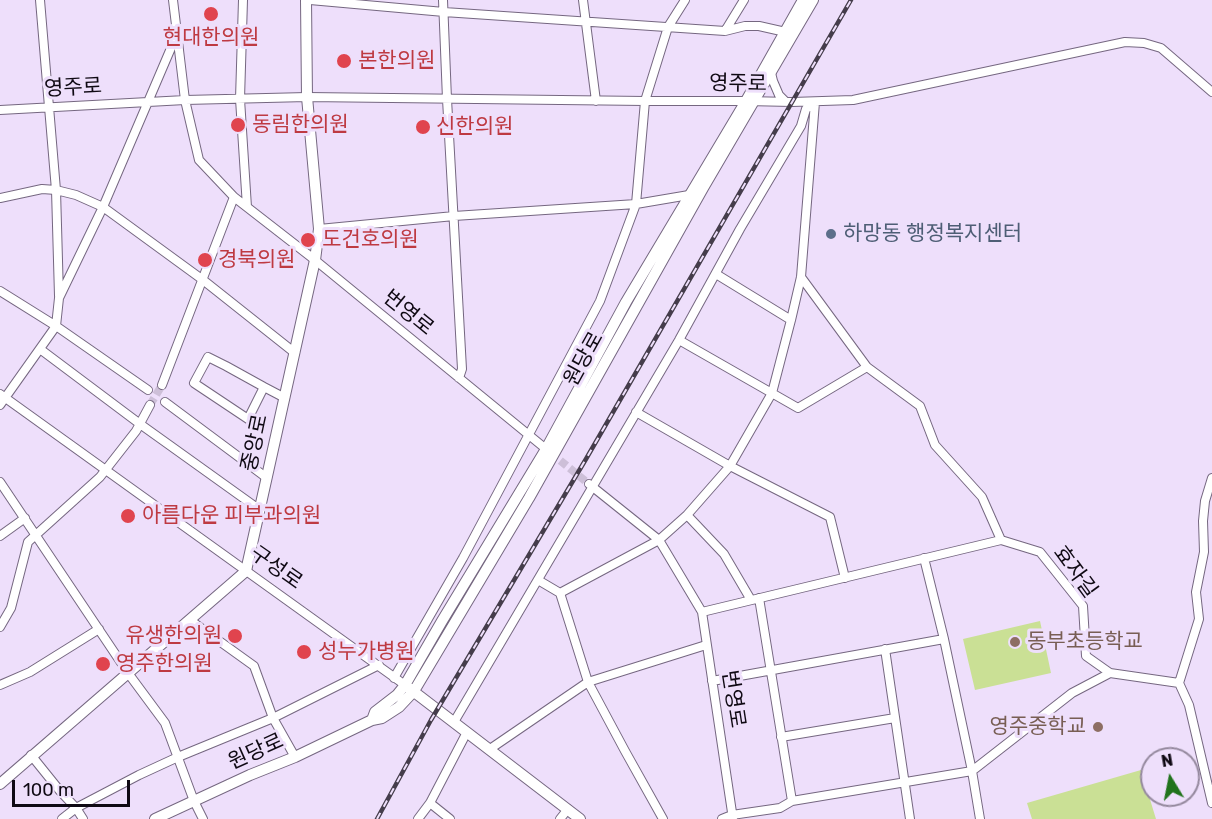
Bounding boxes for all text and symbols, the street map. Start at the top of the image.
marker: 현대한의원 [202,5,220,23]
place label: 현대한의원 [163,25,259,51]
place label: 본한의원 [358,48,435,74]
marker: 본한의원 [335,52,353,70]
street label: 영주로 [709,71,767,97]
street label: 영주로 [43,74,103,102]
place label: 동림한의원 [252,112,349,138]
place label: 신한의원 [436,114,513,140]
marker: 동림한의원 [229,116,247,134]
marker: 신한의원 [414,118,432,136]
place label: 하망동 행정복지센터 [843,221,1022,247]
place label: 도건호의원 [322,227,419,253]
marker: 하망동 행정복지센터 [824,227,838,241]
marker: 도건호의원 [299,231,317,249]
place label: 경북의원 [218,247,295,273]
marker: 경북의원 [196,251,214,269]
street label: 번영로 [378,285,438,341]
street label: 원당로 [559,328,609,390]
street label: 중앙로 [237,412,273,474]
place label: 아름다운 피부과의원 [142,503,321,529]
marker: 아름다운 피부과의원 [119,507,137,525]
street label: 구성로 [245,541,307,595]
street label: 효자길 [1048,541,1102,603]
place label: 유생한의원 [125,623,222,649]
marker: 유생한의원 [226,627,244,645]
place label: 동부초등학교 [1027,629,1143,655]
marker: 동부초등학교 [1008,635,1022,649]
place label: 성누가병원 [318,639,415,665]
marker: 성누가병원 [295,643,313,661]
place label: 영주한의원 [116,651,213,677]
marker: 영주한의원 [94,655,112,673]
street label: 번영로 [716,668,750,730]
place label: 영주중학교 [989,714,1086,740]
marker: 영주중학교 [1091,720,1105,734]
street label: 원당로 [224,729,288,775]
north arrow [1140,747,1200,807]
text: N [1160,750,1174,771]
scale bar [15,768,134,806]
text: 100 m [23,779,74,801]

